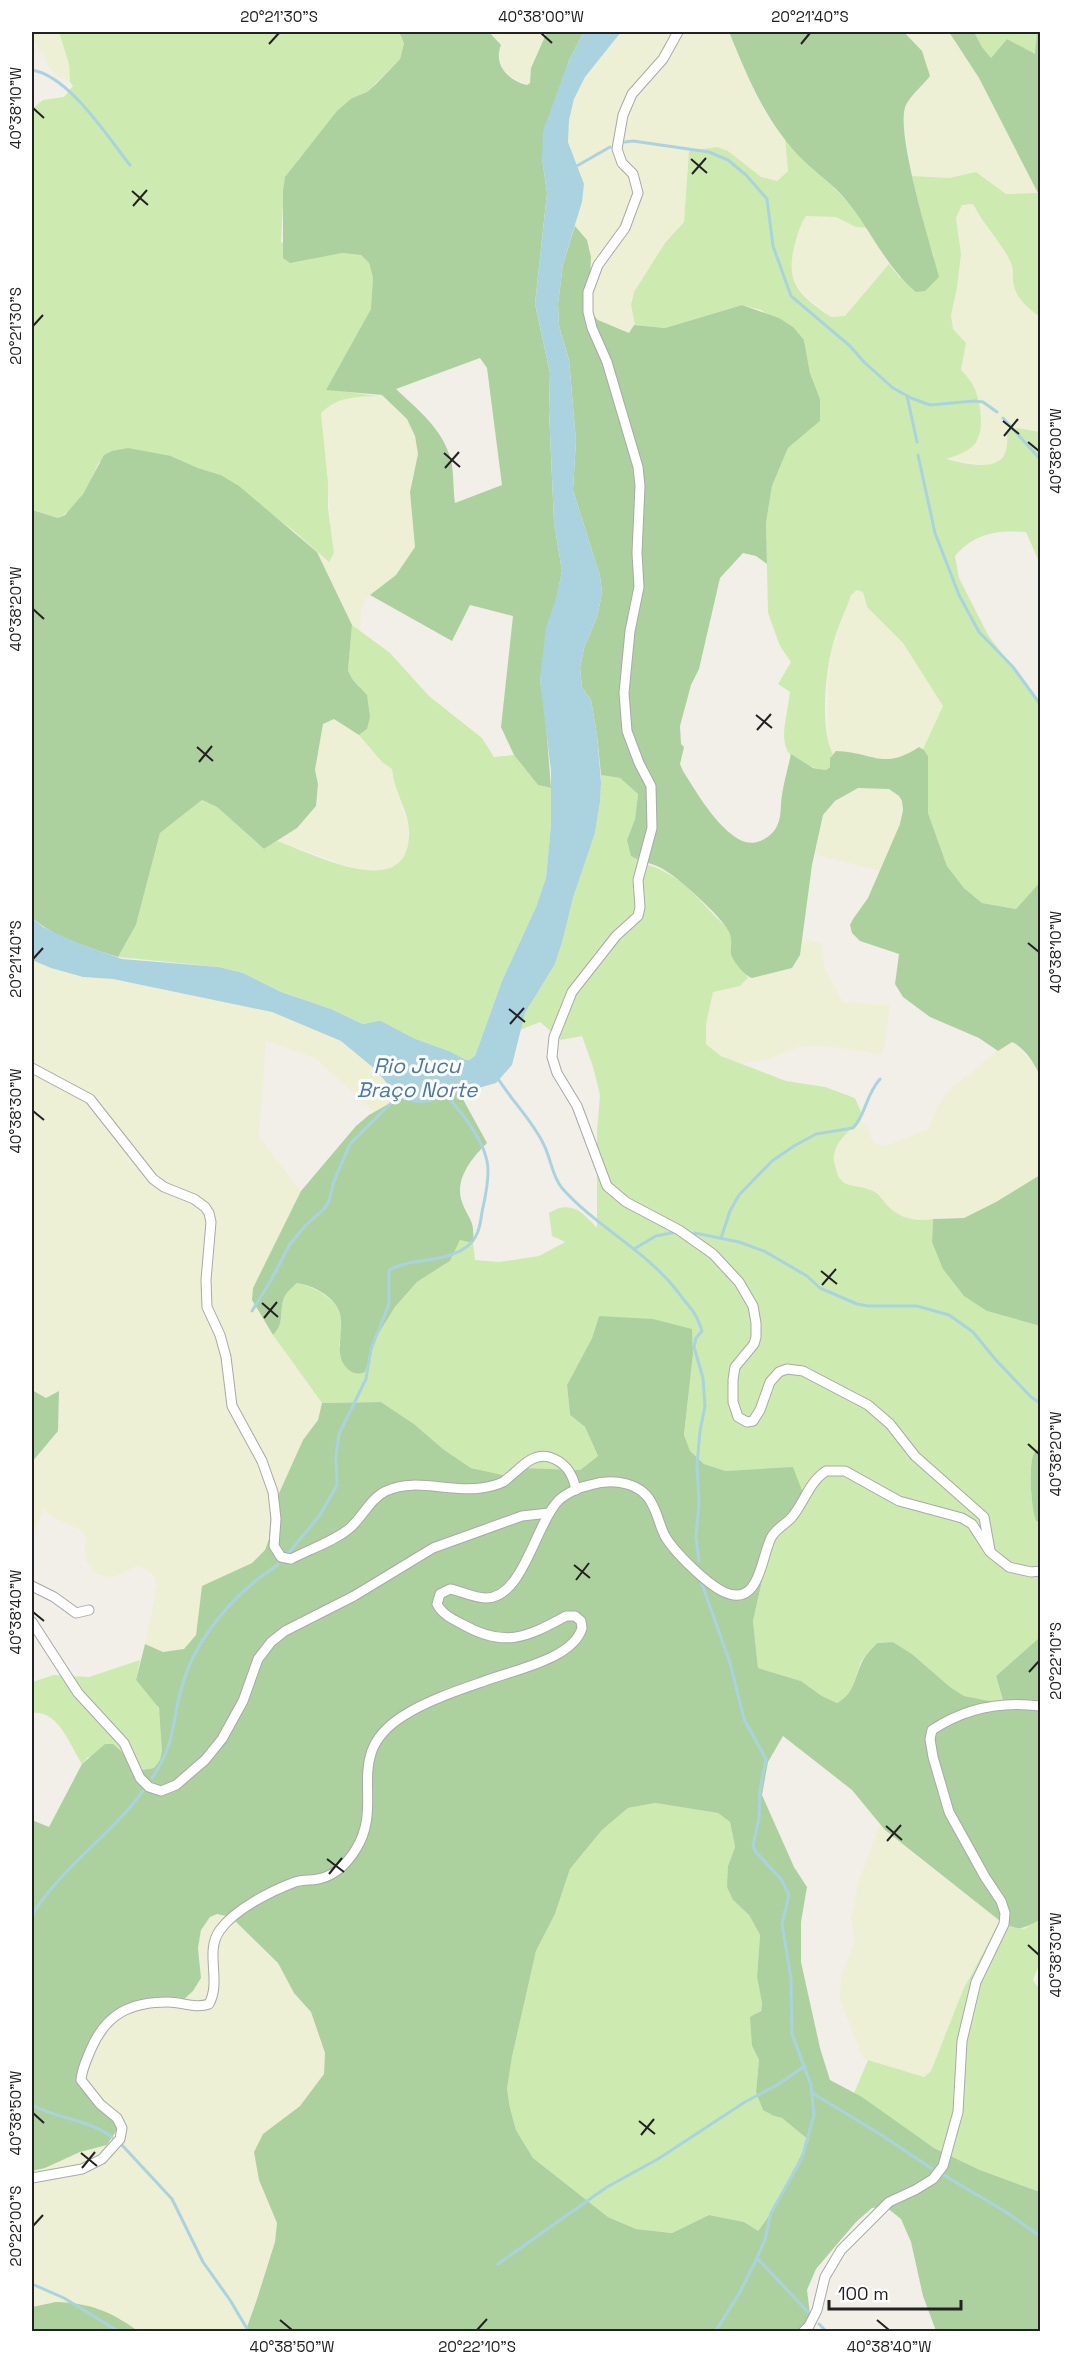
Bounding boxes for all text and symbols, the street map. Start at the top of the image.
text: 20°21'30"S [240,7,318,26]
text: 40°38'00"W [498,7,584,26]
text: 20°21'40"S [771,7,849,26]
text: 40°38'10"W [6,67,25,149]
text: 20°21'30"S [6,287,25,365]
text: 40°38'00"W [1046,408,1065,494]
text: 40°38'20"W [6,566,25,652]
text: 40°38'10"W [1046,911,1065,993]
text: 20°21'40"S [6,920,25,998]
water label: Rio Jucu Braço Norte [357,1052,479,1103]
text: 40°38'30"W [6,1068,25,1154]
text: 40°38'20"W [1046,1411,1065,1497]
text: 40°38'40"W [6,1570,25,1654]
text: 20°22'10"S [1046,1622,1065,1700]
text: 40°38'30"W [1046,1912,1065,1998]
text: 40°38'50"W [6,2071,25,2155]
text: 20°22'00"S [6,2185,25,2267]
scale bar [829,2273,961,2311]
text: 100 m [838,2282,889,2305]
text: 40°38'50"W [250,2337,334,2356]
text: 20°22'10"S [438,2337,516,2356]
text: 40°38'40"W [847,2337,931,2356]

